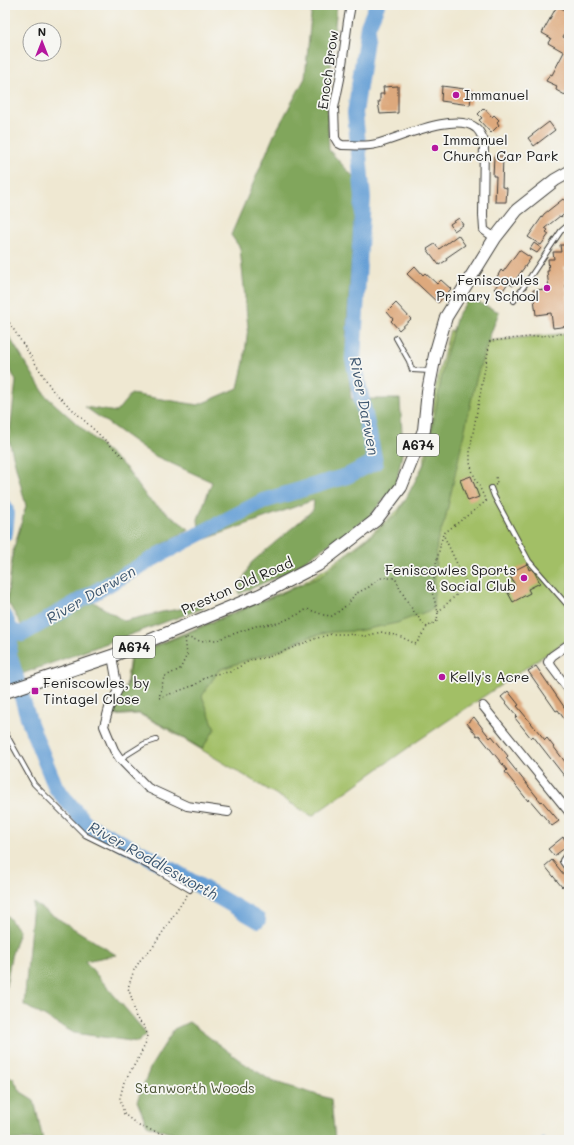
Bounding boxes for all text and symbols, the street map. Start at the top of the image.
north arrow [22,22,62,62]
text: N [38,24,46,39]
street label: Enoch Brow [313,29,342,111]
place label: Immanuel [464,85,529,104]
marker: Immanuel [451,90,461,100]
place label: Immanuel Church Car Park [443,130,558,165]
marker: Immanuel Church Car Park [430,143,440,153]
place label: Feniscowles Primary School [436,270,539,305]
marker: Feniscowles Primary School [542,283,552,293]
water label: River Darwen [346,355,384,457]
road number: A674 [397,434,439,456]
street label: Preston Old Road [178,552,296,619]
water label: River Darwen [42,560,139,628]
place label: Feniscowles Sports & Social Club [385,560,516,595]
marker: Feniscowles Sports & Social Club [519,573,529,583]
road number: A674 [113,636,155,658]
place label: Kelly's Acre [450,667,530,686]
marker: Kelly's Acre [437,672,447,682]
place label: Feniscowles, by Tintagel Close [43,673,150,708]
marker: Feniscowles, by Tintagel Close [30,686,40,696]
water label: River Roddlesworth [85,816,222,904]
park label: Stanworth Woods [135,1078,255,1097]

